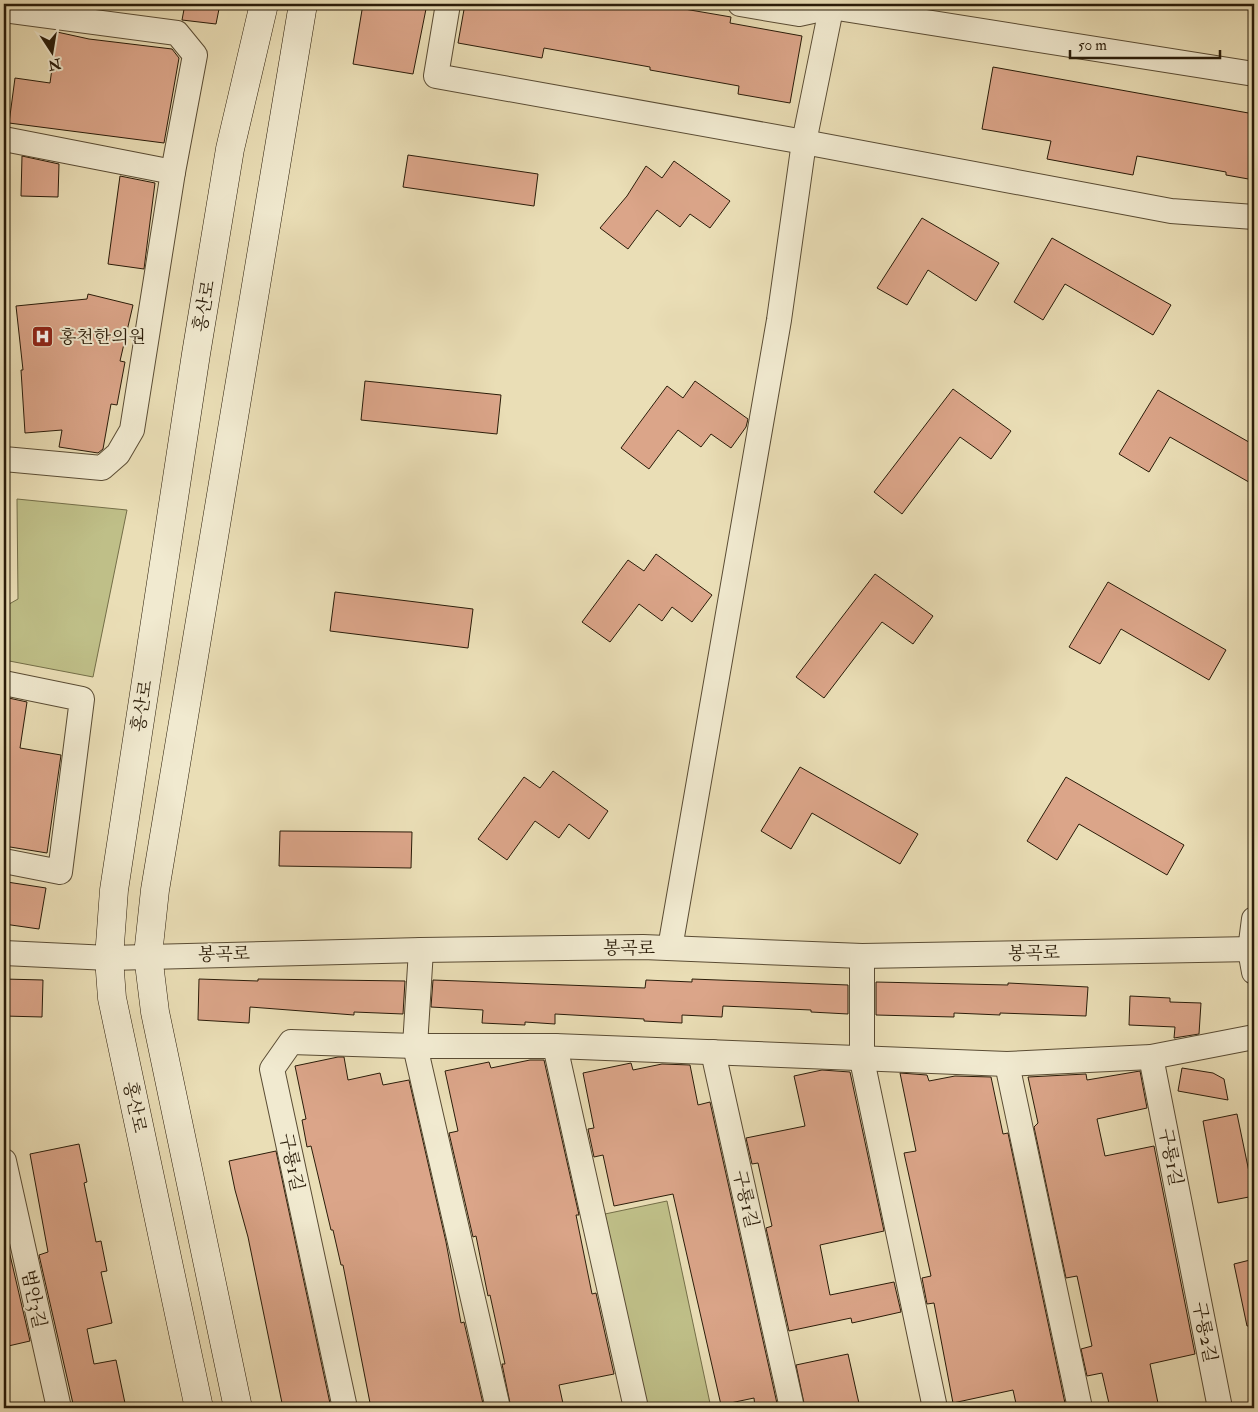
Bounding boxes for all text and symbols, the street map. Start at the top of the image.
north arrow [28,28,78,78]
scale bar [1070,28,1220,60]
text: 50 m [1078,36,1107,55]
text: N [46,54,63,74]
street label: 홍산로 [189,278,220,334]
hospital icon: 홍천한의원 [31,325,55,349]
place label: 홍천한의원 [59,326,146,349]
street label: 홍산로 [127,679,158,734]
street label: 봉곡로 [603,937,655,960]
street label: 봉곡로 [1008,942,1060,965]
street label: 봉곡로 [198,943,250,966]
street label: 홍산로 [118,1079,151,1135]
street label: 구룡1길 [1154,1126,1187,1188]
street label: 구룡1길 [274,1131,309,1193]
street label: 구룡1길 [728,1168,763,1230]
street label: 범안3길 [16,1268,51,1330]
street label: 구룡2길 [1187,1300,1222,1364]

